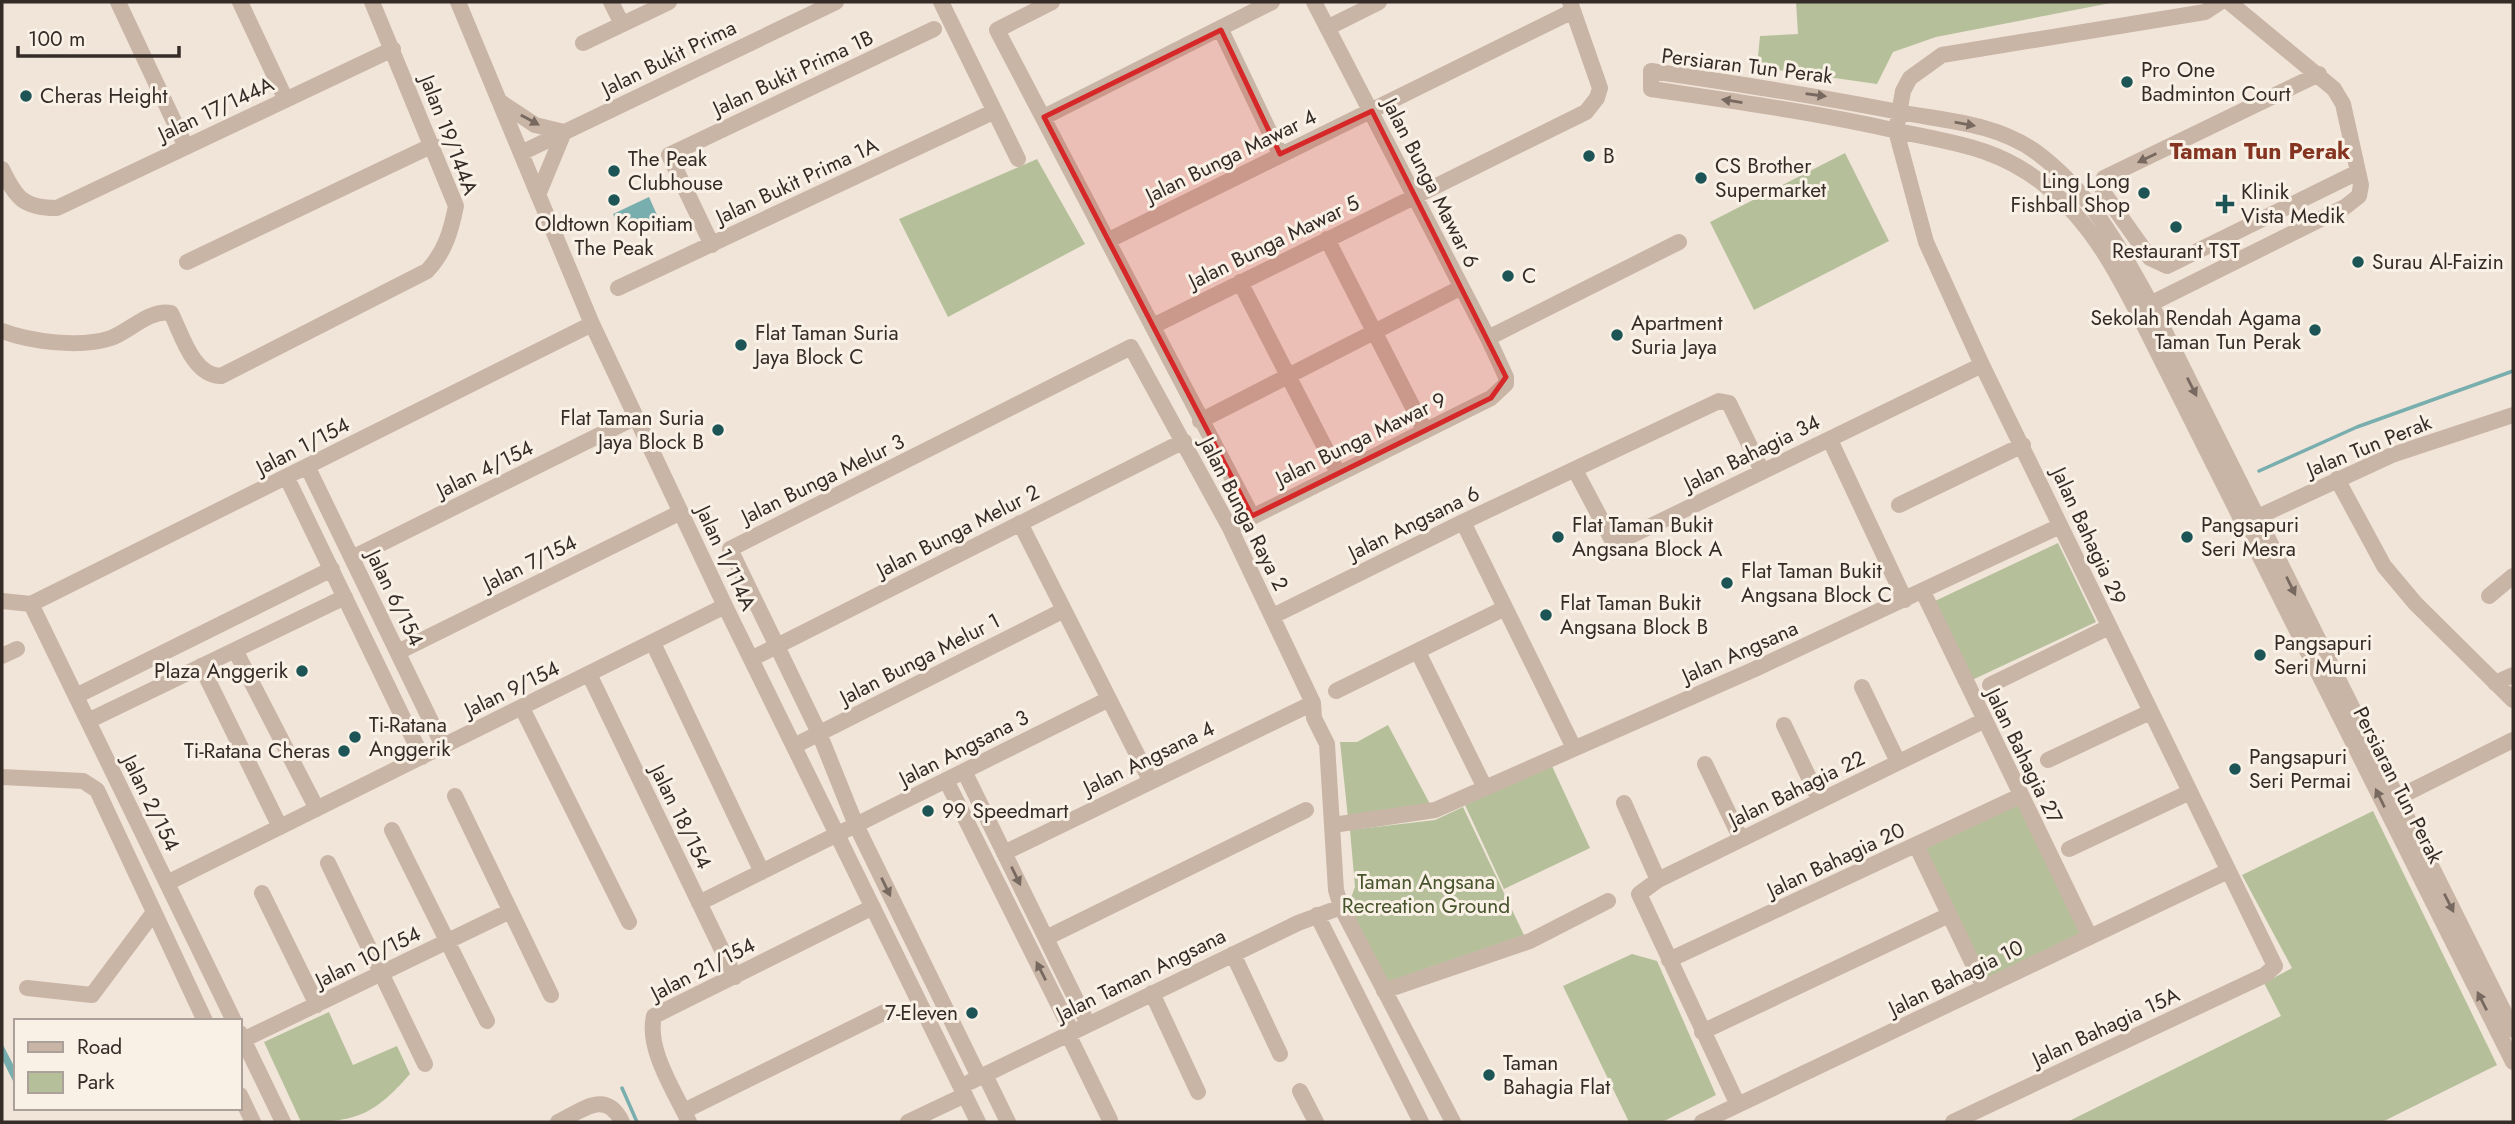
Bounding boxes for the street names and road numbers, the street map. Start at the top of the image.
street label: Jalan Bukit Prima [594,12,741,105]
street label: Jalan Bukit Prima 1B [705,23,878,125]
street label: Persiaran Tun Perak [1660,41,1835,91]
street label: Jalan 19/144A [411,68,486,199]
street label: Jalan 17/144A [151,69,279,150]
street label: Jalan Bunga Mawar 6 [1374,90,1487,273]
street label: Jalan Bunga Mawar 4 [1138,102,1321,212]
street label: Jalan Bukit Prima 1A [708,130,883,233]
street label: Jalan Bunga Mawar 5 [1181,188,1364,298]
street label: Jalan Bunga Mawar 9 [1268,385,1451,495]
street label: Jalan Bahagia 34 [1676,407,1825,500]
street label: Jalan Tun Perak [2299,407,2437,486]
street label: Jalan 1/154 [248,410,355,484]
street label: Jalan Bunga Melur 3 [734,426,910,533]
street label: Jalan Bunga Raya 2 [1191,429,1296,596]
street label: Jalan 4/154 [429,433,538,507]
street label: Jalan Bahagia 29 [2043,460,2134,610]
street label: Jalan Bunga Melur 2 [869,477,1044,586]
street label: Jalan Angsana 6 [1341,478,1485,569]
street label: Jalan 1/114A [687,498,763,616]
street label: Jalan 7/154 [475,527,582,600]
street label: Jalan 6/154 [357,542,431,651]
street label: Jalan Bunga Melur 1 [832,606,1005,714]
street label: Jalan Angsana [1675,613,1803,692]
street label: Jalan 9/154 [457,653,565,726]
street label: Jalan Bahagia 27 [1977,681,2070,829]
street label: Persiaran Tun Perak [2346,701,2451,869]
street label: Jalan Angsana 3 [891,702,1034,795]
street label: Jalan Angsana 4 [1076,713,1220,804]
street label: Jalan Bahagia 22 [1721,743,1870,836]
street label: Jalan 2/154 [113,747,187,856]
street label: Jalan 18/154 [642,757,719,874]
street label: Jalan Bahagia 20 [1760,815,1910,906]
street label: Jalan 10/154 [308,919,426,997]
street label: Jalan Taman Angsana [1048,921,1231,1030]
street label: Jalan 21/154 [643,930,760,1009]
street label: Jalan Bahagia 10 [1881,932,2028,1025]
street label: Jalan Bahagia 15A [2025,980,2185,1076]

